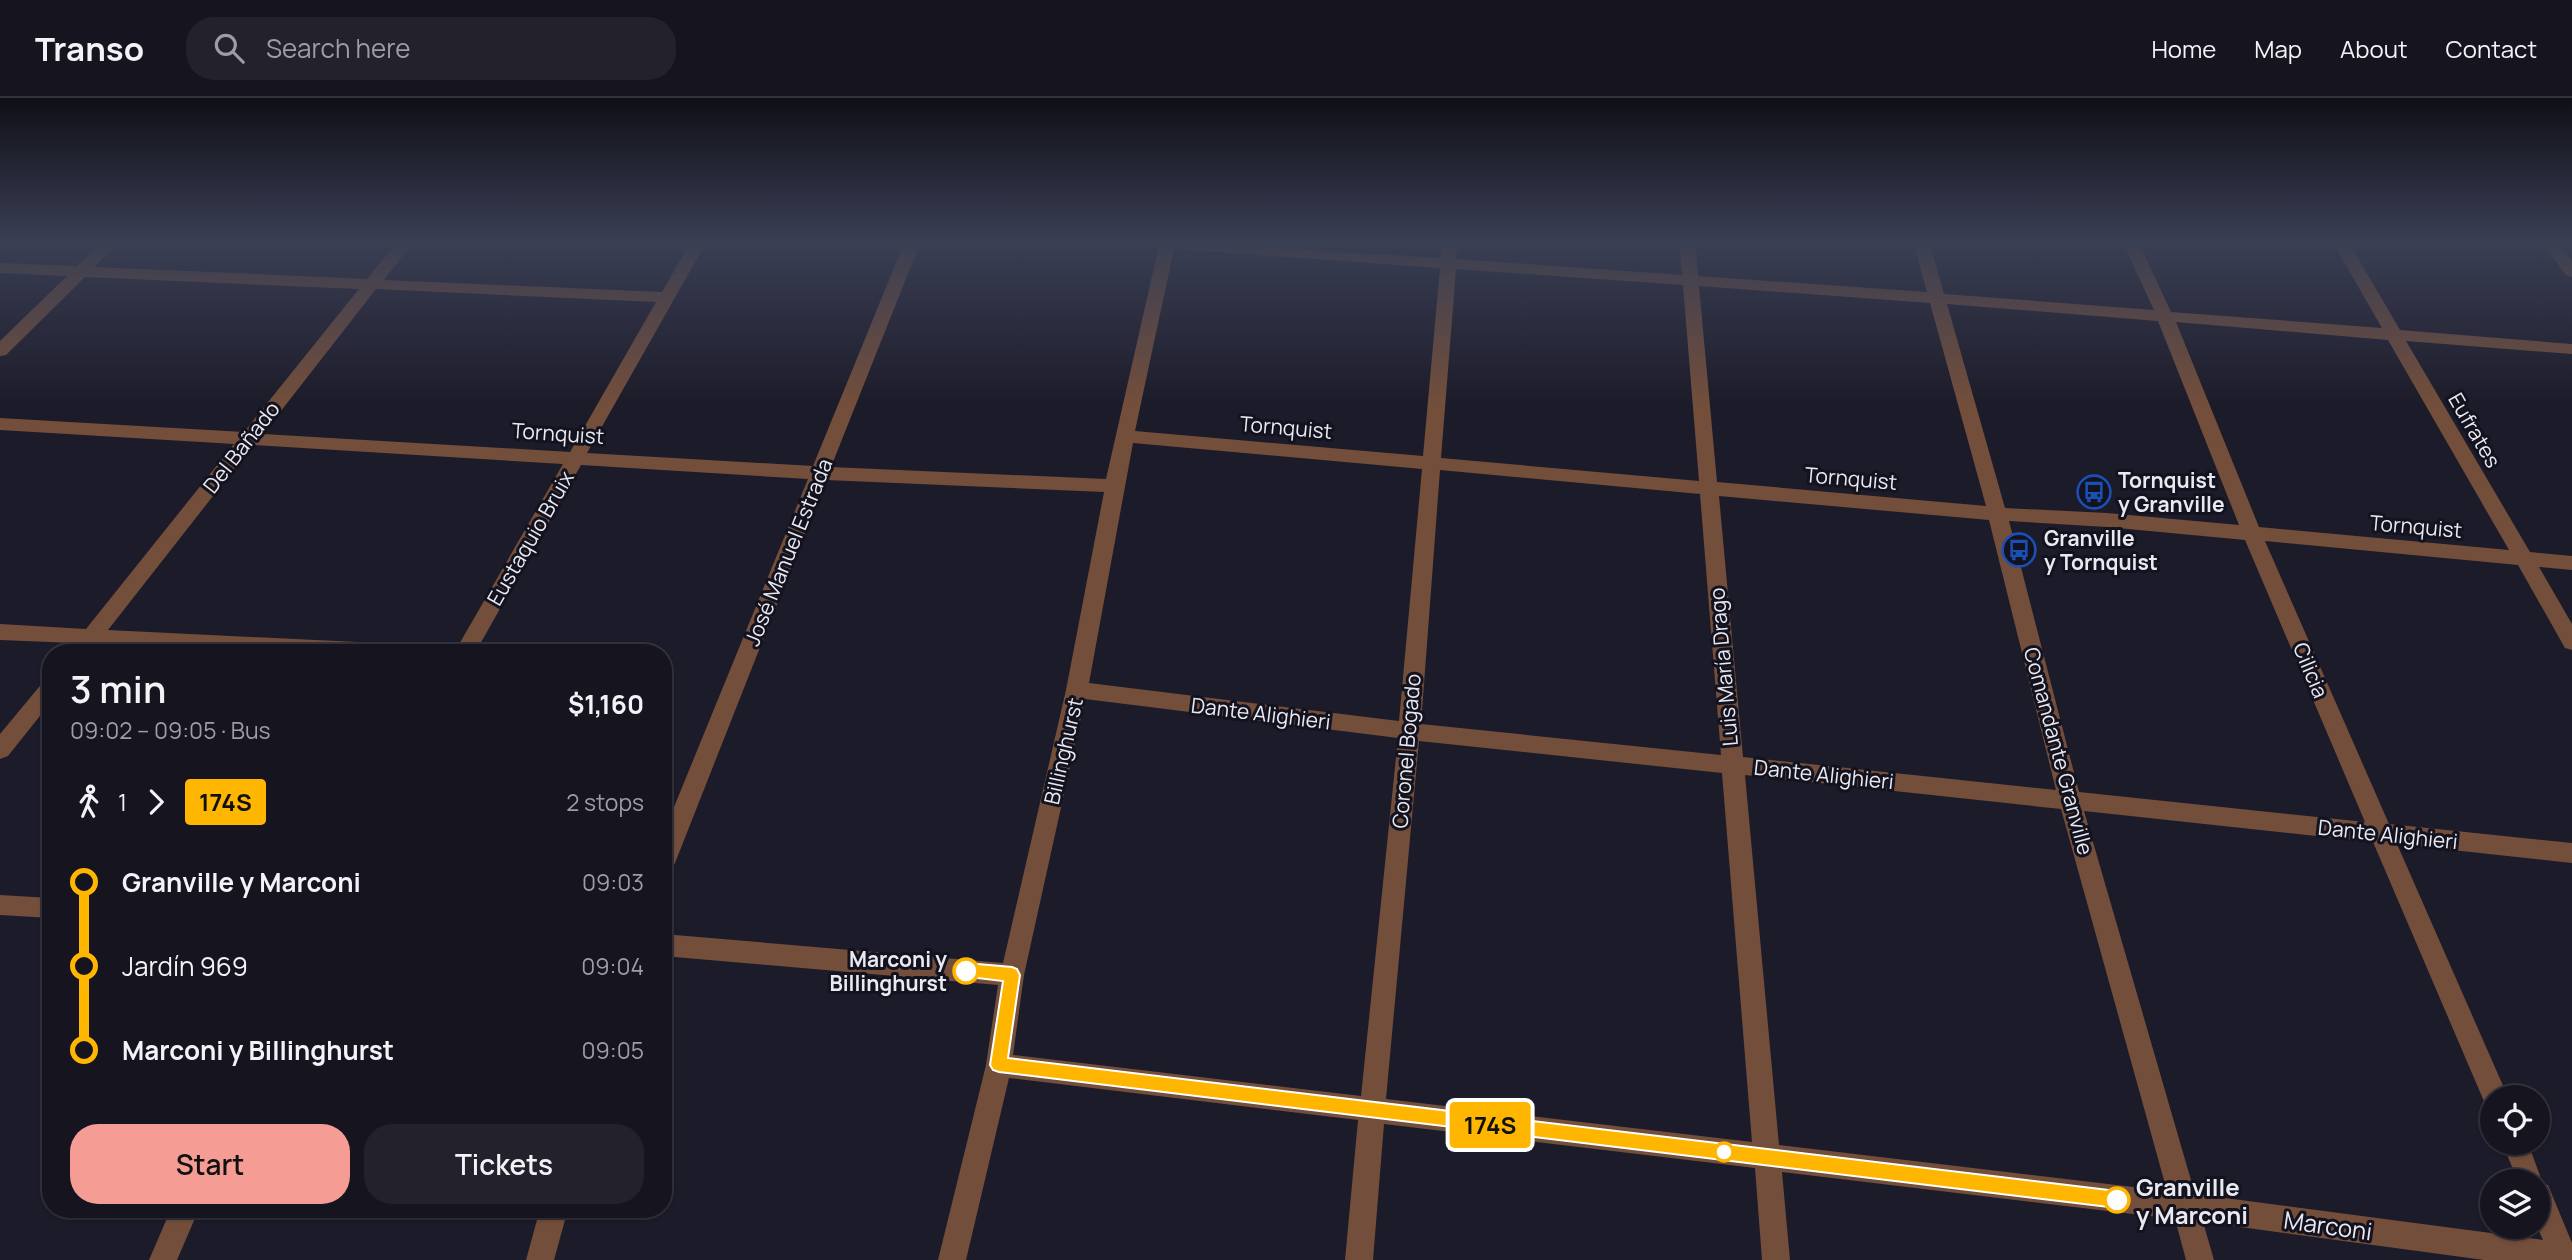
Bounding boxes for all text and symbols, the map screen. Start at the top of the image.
search box [186,17,676,80]
text: Transo [35,26,144,71]
icon: search [210,29,248,67]
text: Search here [266,30,411,66]
text: Home [2151,32,2216,65]
text: Map [2254,32,2302,65]
text: About [2340,32,2408,65]
text: Contact [2446,32,2537,65]
street label: Eufrates [2442,387,2508,473]
street label: Del Bañado [196,395,286,499]
street label: Tornquist [1239,409,1333,445]
street label: Tornquist [511,416,605,450]
street label: José Manuel Estrada [738,454,838,650]
street label: Tornquist [1804,460,1898,496]
street label: Eustaquio Bruix [480,466,580,610]
place label: Tornquist y Granville [2118,466,2225,518]
bus stop icon: Tornquist y Granville [2075,473,2113,511]
street label: Tornquist [2369,508,2463,544]
place label: Granville y Tornquist [2044,524,2158,576]
bus stop icon: Granville y Tornquist [2000,531,2038,569]
street label: Luis María Drago [1702,587,1744,747]
street label: Cilicia [2287,638,2335,702]
street label: Comandante Granville [2018,644,2100,858]
text: 3 min [70,662,166,714]
street label: Coronel Bogado [1385,672,1427,830]
text: $1,160 [568,686,644,722]
street label: Dante Alighieri [1190,691,1332,735]
street label: Billinghurst [1037,695,1089,807]
text: 09:02 – 09:05 · Bus [70,714,271,746]
street label: Dante Alighieri [1753,753,1895,795]
icon: walk [70,783,108,821]
icon: forward [137,783,175,821]
text: 174S [199,785,252,818]
text: 1 [118,786,127,818]
text: 2 stops [566,786,644,818]
street label: Dante Alighieri [2317,813,2459,855]
text: Granville y Marconi [122,864,361,900]
text: 09:03 [582,866,644,898]
place label: Marconi y Billinghurst [829,945,947,997]
text: Jardín 969 [122,948,248,984]
text: 09:04 [581,950,644,982]
marker: Marconi y Billinghurst [953,958,979,984]
text: Marconi y Billinghurst [122,1032,394,1068]
text: 09:05 [582,1034,644,1066]
map controls [2480,1085,2550,1239]
button: locate [2480,1085,2550,1155]
line badge: 174S [1441,1102,1539,1148]
text: 174S [1464,1108,1516,1141]
button: Start [70,1124,350,1204]
button: Tickets [364,1124,644,1204]
unlabelled marker [1714,1142,1734,1162]
button: layers [2480,1169,2550,1239]
place label: Granville y Marconi [2136,1170,2248,1231]
marker: Granville y Marconi [2104,1187,2130,1213]
street label: Marconi [2282,1202,2374,1248]

